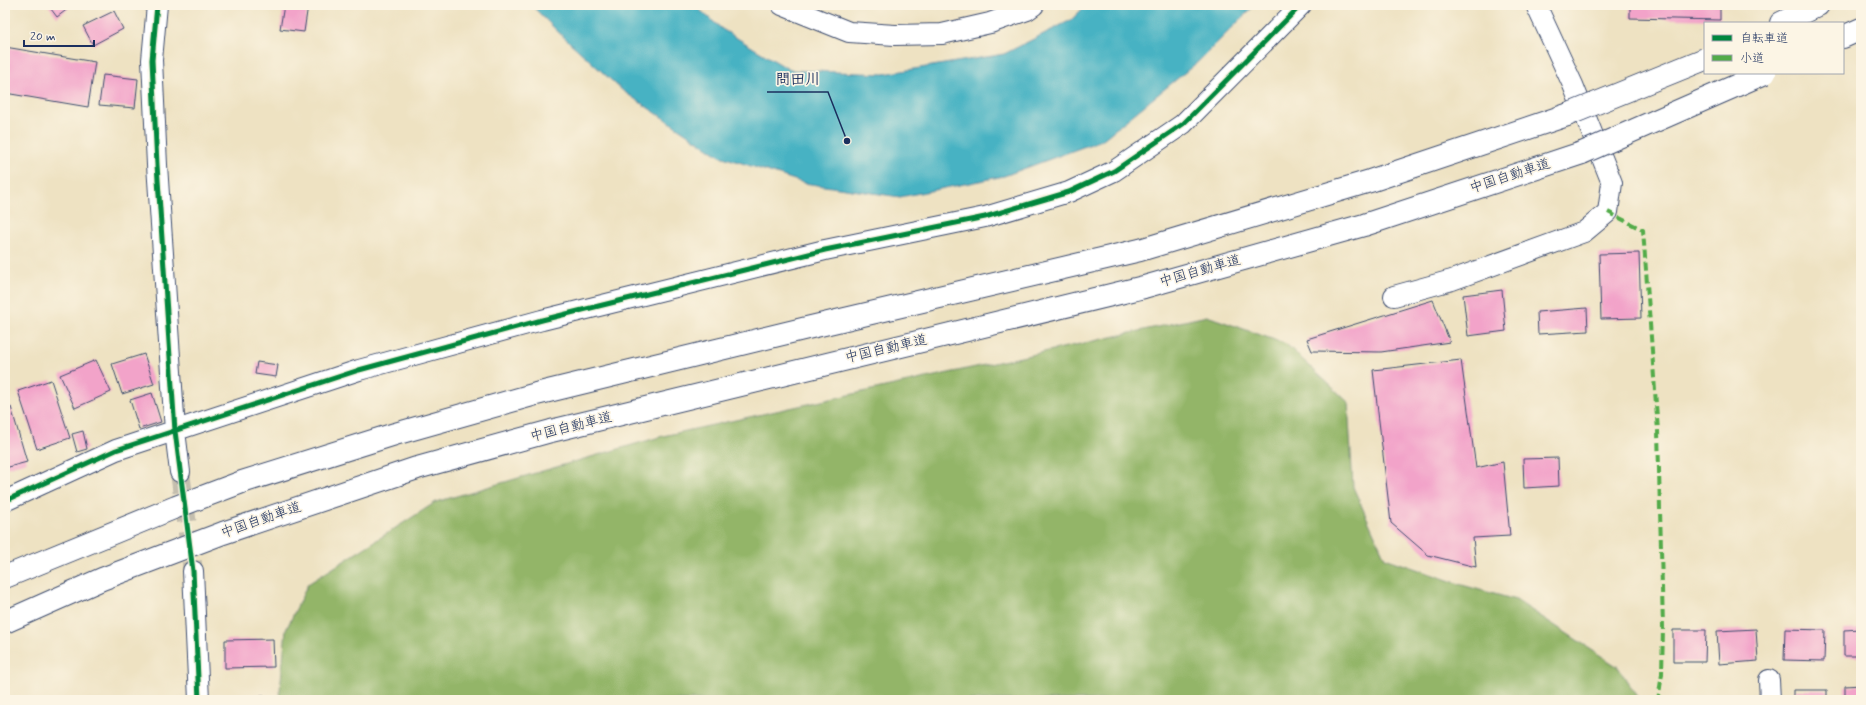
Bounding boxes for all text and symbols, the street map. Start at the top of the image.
scale bar [24,22,94,48]
legend [1704,22,1844,74]
text: 20 m [30,29,56,45]
text: 自転車道 [1740,31,1788,47]
text: 小道 [1740,51,1764,67]
callout: 問田川 [767,65,828,92]
text: 問田川 [775,70,821,90]
street label: 中国自動車道 [1467,154,1553,198]
street label: 中国自動車道 [1157,251,1243,291]
street label: 中国自動車道 [843,331,929,367]
street label: 中国自動車道 [528,408,614,446]
street label: 中国自動車道 [218,498,304,542]

